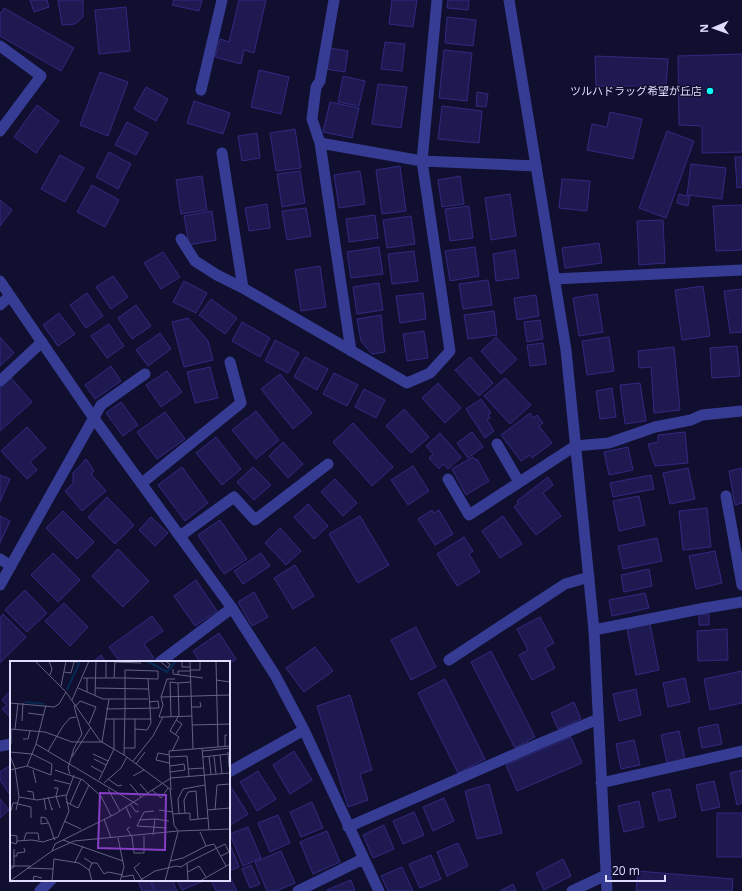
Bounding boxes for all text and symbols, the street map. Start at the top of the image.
north arrow [694,8,734,48]
text: N [696,24,711,33]
place label: ツルハドラッグ希望が丘店 [570,83,702,98]
marker: ツルハドラッグ希望が丘店 [705,86,715,96]
inset map [10,661,230,881]
scale bar [606,857,665,883]
text: 20 m [612,862,640,879]

